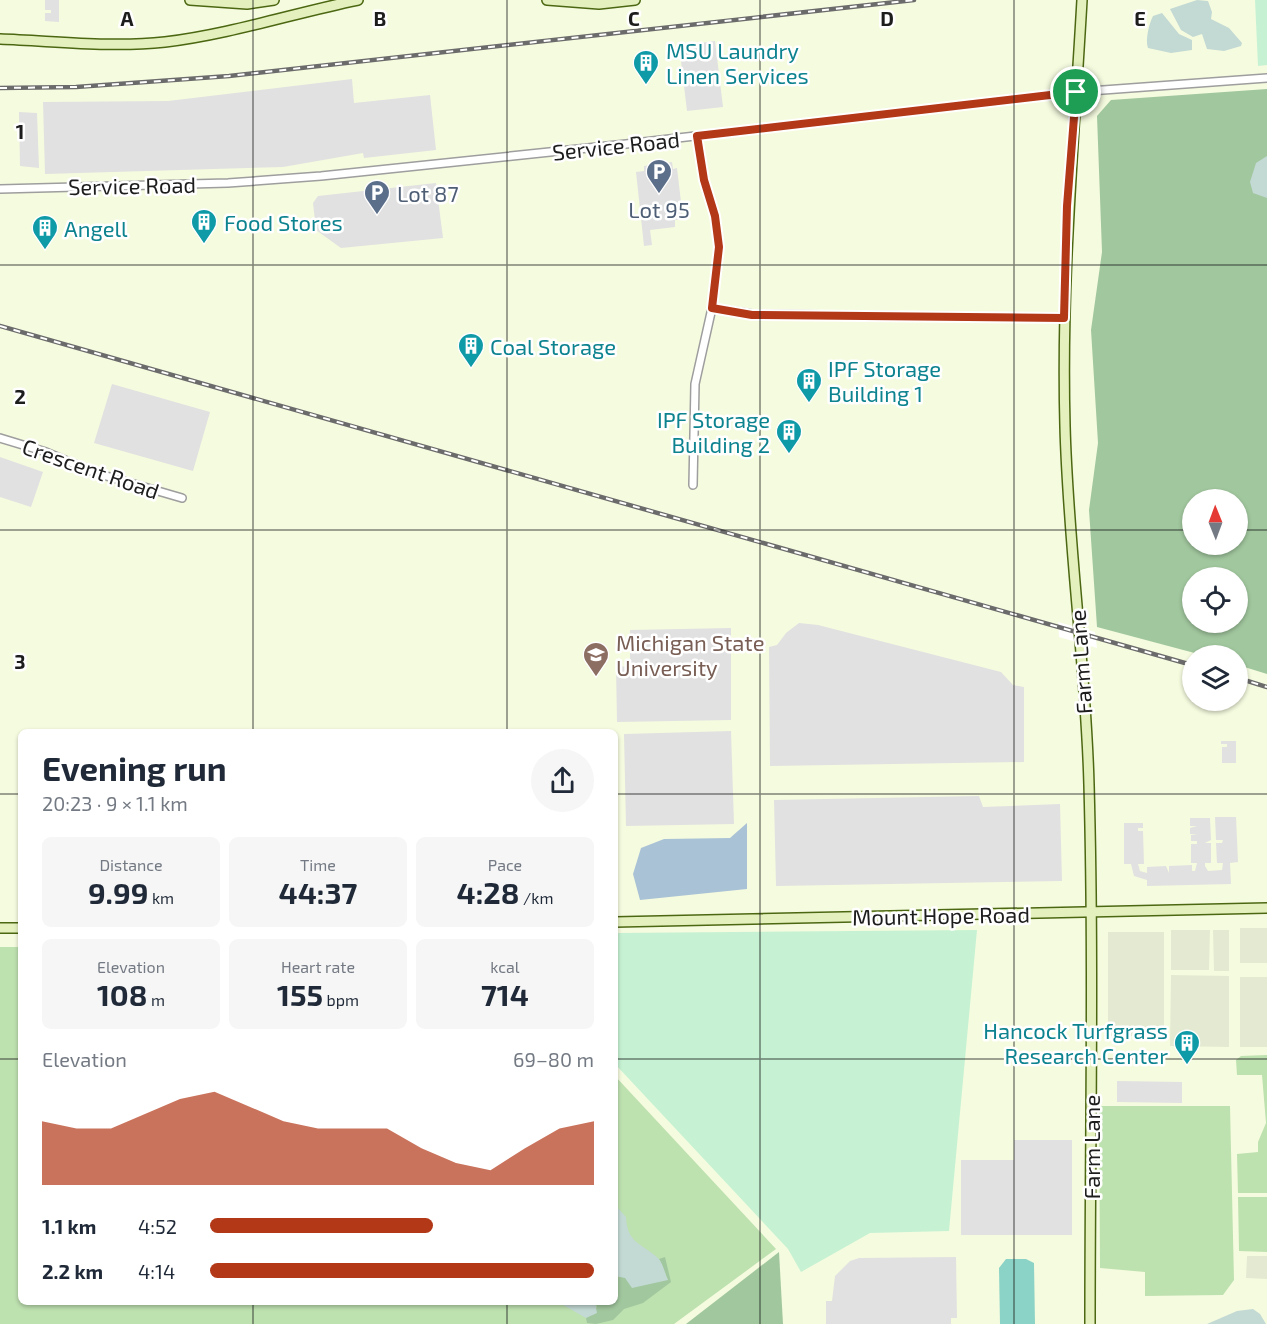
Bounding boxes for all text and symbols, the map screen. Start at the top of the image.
text: A [120,6,134,30]
text: B [374,6,386,30]
text: C [628,6,640,30]
text: D [880,6,894,30]
text: E [1134,6,1146,30]
place label: MSU Laundry Linen Services [666,37,809,88]
building icon: MSU Laundry Linen Services [631,48,661,86]
pin [1050,66,1101,117]
icon: arrive [1059,75,1092,108]
text: 1 [16,119,24,143]
street label: Service Road [551,125,681,165]
parking icon: Lot 95 [644,157,674,195]
street label: Service Road [68,171,196,199]
parking icon: Lot 87 [362,178,392,216]
place label: Lot 87 [397,180,459,206]
place label: Lot 95 [628,196,690,222]
building icon: Food Stores [189,207,219,245]
place label: Food Stores [224,209,343,235]
building icon: Angell [30,213,60,251]
place label: Angell [64,215,128,241]
building icon: Coal Storage [456,331,486,369]
place label: Coal Storage [490,333,616,359]
place label: IPF Storage Building 1 [828,355,941,406]
building icon: IPF Storage Building 1 [794,366,824,404]
text: 2 [14,384,26,408]
place label: IPF Storage Building 2 [657,406,770,457]
building icon: IPF Storage Building 2 [774,417,804,455]
street label: Crescent Road [19,432,163,504]
north arrow [1182,489,1248,555]
map controls [1182,489,1248,711]
button: locate [1182,567,1248,633]
street label: Farm Lane [1063,609,1097,715]
place label: Michigan State University [616,629,765,680]
school or university icon: Michigan State University [581,640,611,678]
button: layers [1182,645,1248,711]
text: 3 [14,649,26,673]
text: Evening run [42,748,227,788]
button: share [531,749,594,812]
text: 20:23 · 9 × 1.1 km [42,791,188,815]
text: Distance [99,855,163,874]
text: Time [300,855,336,874]
text: Pace [488,855,522,874]
text: 9.99 [88,874,148,910]
text: 44:37 [279,874,357,910]
text: 4:28 [457,874,519,910]
text: km [148,888,174,907]
text: /km [519,888,553,907]
street label: Mount Hope Road [852,900,1030,930]
text: Elevation [97,957,165,976]
text: Heart rate [281,957,355,976]
text: kcal [490,957,520,976]
text: 108 [97,976,148,1012]
text: 155 [277,976,323,1012]
text: 714 [481,976,529,1012]
text: m [148,990,165,1009]
text: bpm [323,990,359,1009]
place label: Hancock Turfgrass Research Center [983,1017,1168,1068]
building icon: Hancock Turfgrass Research Center [1172,1028,1202,1066]
text: Elevation [42,1047,127,1071]
text: 69–80 m [513,1047,594,1071]
street label: Farm Lane [1078,1095,1104,1199]
text: 1.1 km [42,1214,96,1238]
text: 4:52 [138,1214,177,1238]
text: 2.2 km [42,1259,103,1283]
text: 4:14 [138,1259,175,1283]

